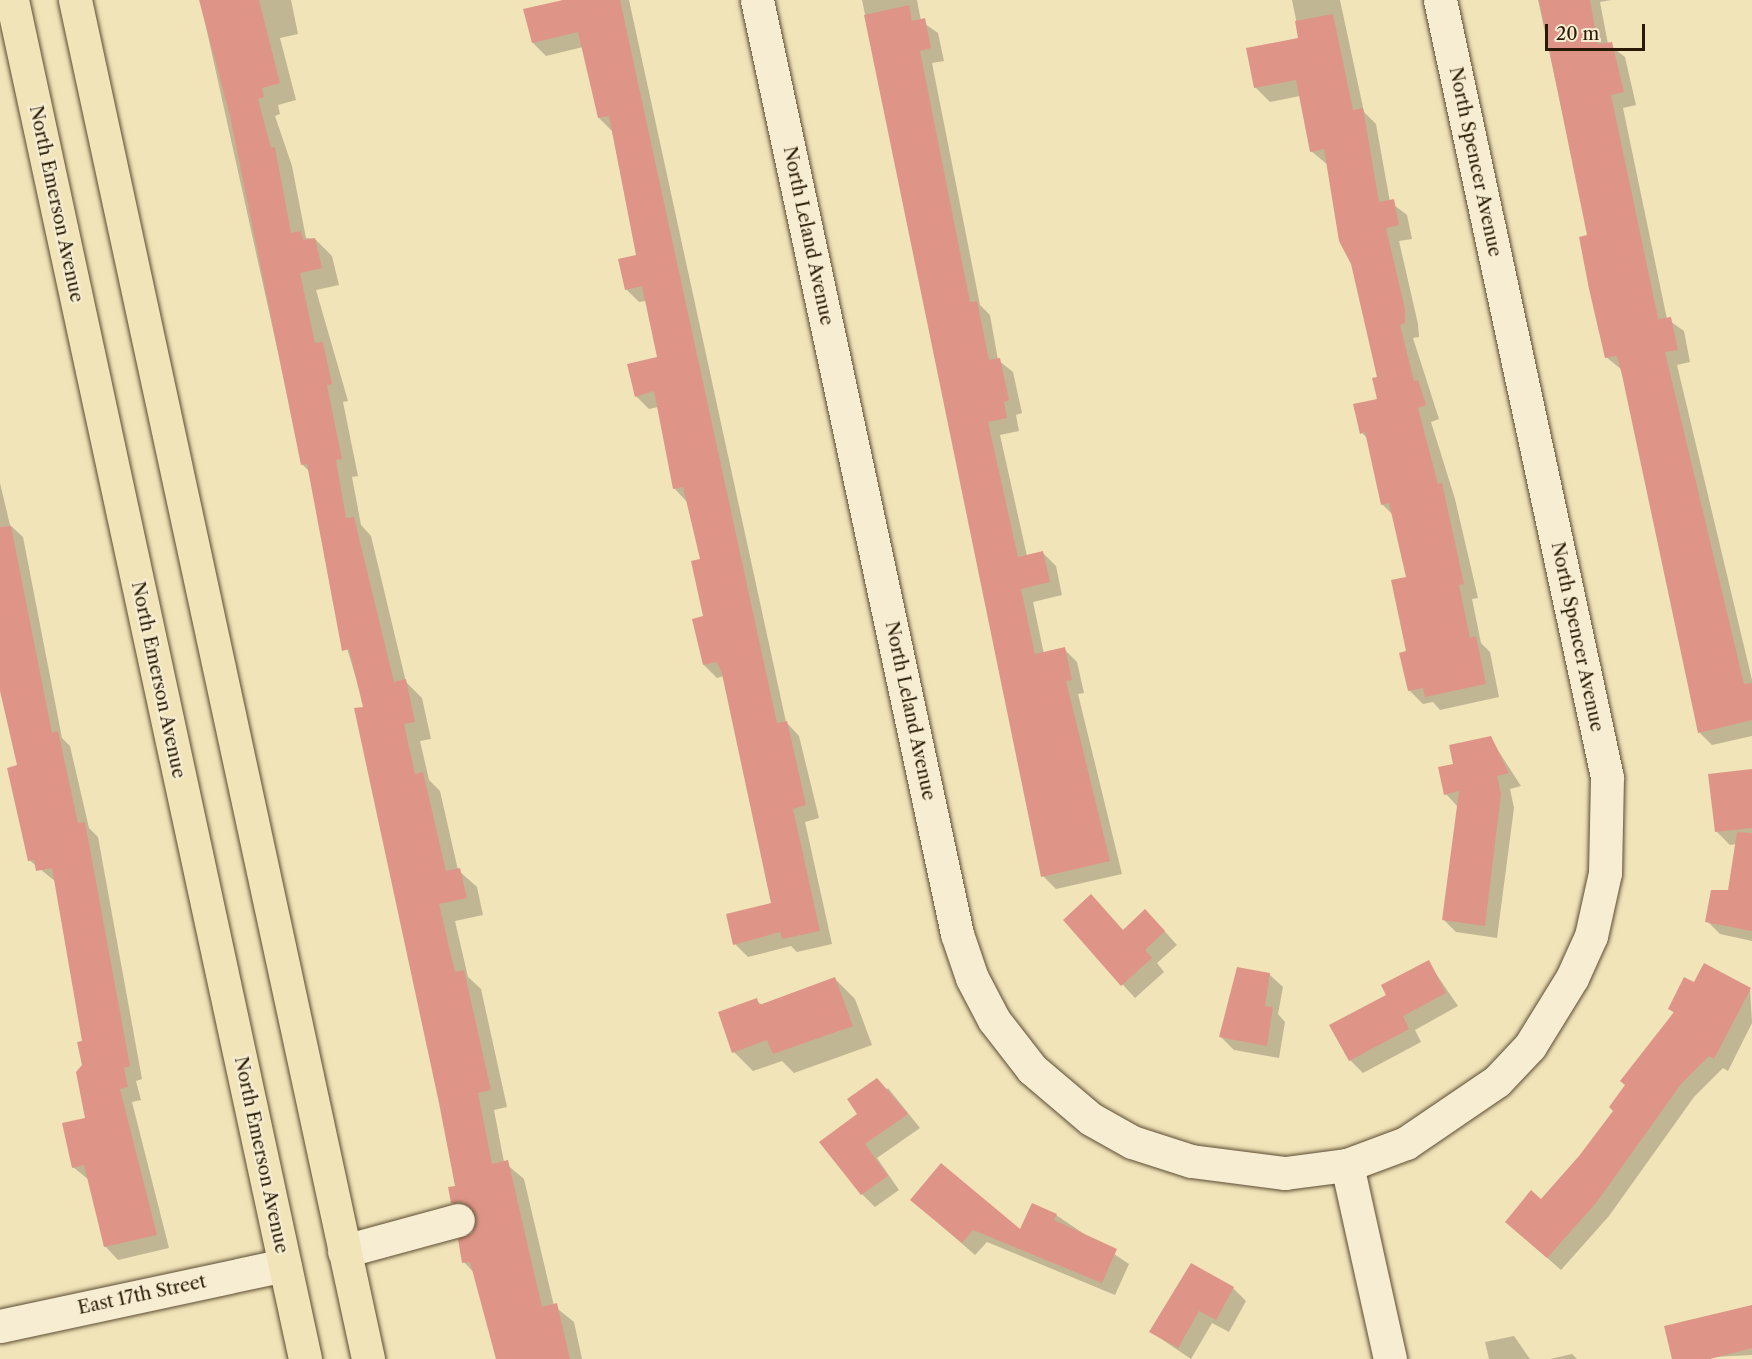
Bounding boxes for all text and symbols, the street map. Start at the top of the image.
scale bar [1548,12,1648,50]
text: 20 m [1556,23,1599,45]
street label: North Spencer Avenue [1444,65,1506,259]
street label: North Emerson Avenue [25,103,87,305]
street label: North Leland Avenue [778,144,838,328]
street label: North Spencer Avenue [1546,540,1608,734]
street label: North Emerson Avenue [127,579,189,781]
street label: North Leland Avenue [880,619,940,803]
street label: North Emerson Avenue [230,1054,292,1256]
street label: East 17th Street [76,1271,208,1319]

